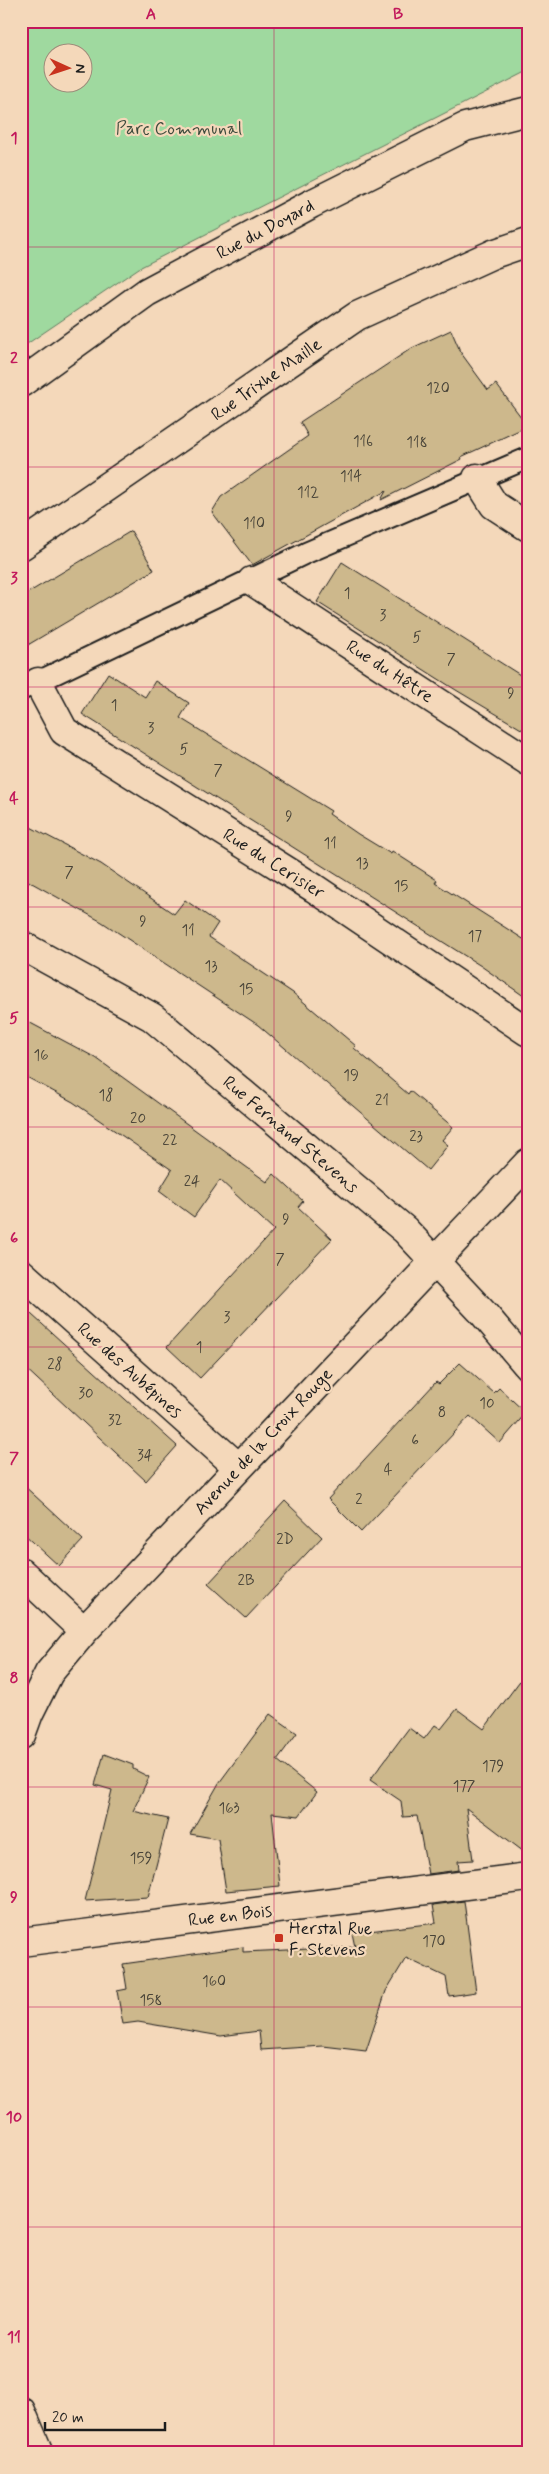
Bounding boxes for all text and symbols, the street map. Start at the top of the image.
text: A [146,4,156,25]
text: B [393,4,403,25]
north arrow [42,42,92,92]
text: N [71,63,89,74]
park label: Parc Communal [116,117,242,141]
text: 1 [10,128,18,149]
street label: Rue du Doyard [212,194,319,266]
street label: Rue Trixhe Maille [206,333,327,427]
text: 2 [10,348,18,369]
house number: 120 [426,379,450,399]
house number: 116 [353,432,373,452]
house number: 118 [406,433,428,453]
house number: 114 [340,467,362,487]
house number: 112 [297,483,319,503]
house number: 110 [243,514,265,534]
text: 3 [10,568,18,589]
house number: 1 [344,584,350,604]
house number: 3 [380,606,387,626]
house number: 5 [412,628,422,648]
street label: Rue du Hêtre [341,635,438,709]
house number: 7 [446,650,456,670]
house number: 9 [507,684,515,704]
house number: 1 [111,696,117,716]
house number: 3 [148,719,155,739]
house number: 5 [179,740,189,760]
house number: 7 [213,761,223,781]
text: 4 [9,788,19,809]
house number: 9 [285,807,293,827]
street label: Rue du Cerisier [218,823,329,905]
house number: 11 [323,834,337,854]
house number: 13 [355,854,369,874]
house number: 7 [64,863,74,883]
house number: 15 [394,877,408,897]
house number: 9 [139,912,147,932]
house number: 11 [181,921,195,941]
house number: 17 [468,927,483,947]
house number: 13 [204,957,218,977]
house number: 15 [239,980,253,1000]
text: 5 [9,1008,19,1029]
house number: 16 [33,1046,49,1066]
house number: 19 [343,1066,359,1086]
street label: Rue Fernand Stevens [217,1071,364,1199]
house number: 18 [99,1086,113,1106]
house number: 21 [375,1091,389,1111]
house number: 20 [130,1109,146,1129]
house number: 23 [409,1127,423,1147]
house number: 22 [162,1131,178,1151]
house number: 24 [184,1172,200,1192]
house number: 9 [282,1210,290,1230]
text: 6 [10,1228,18,1249]
house number: 7 [275,1250,285,1270]
house number: 3 [224,1308,231,1328]
street label: Rue des Aubépines [72,1317,187,1424]
house number: 1 [196,1338,202,1358]
house number: 28 [47,1355,63,1375]
street label: Avenue de la Croix Rouge [189,1363,339,1521]
house number: 30 [78,1384,94,1404]
house number: 10 [479,1394,495,1414]
house number: 8 [438,1403,446,1423]
house number: 32 [108,1411,122,1431]
house number: 6 [411,1431,419,1451]
house number: 34 [137,1446,153,1466]
text: 7 [9,1448,19,1469]
house number: 4 [384,1460,393,1480]
house number: 2 [355,1490,363,1510]
house number: 2D [276,1530,294,1550]
house number: 2B [238,1571,254,1591]
text: 8 [9,1668,19,1689]
house number: 179 [482,1757,504,1777]
house number: 177 [453,1777,475,1797]
house number: 163 [218,1799,240,1819]
house number: 159 [130,1849,152,1869]
text: 9 [10,1887,18,1908]
street label: Rue en Bois [187,1899,273,1933]
place label: Herstal Rue F. Stevens [289,1917,372,1962]
marker: Herstal Rue F. Stevens [273,1932,285,1944]
house number: 170 [422,1932,446,1952]
house number: 160 [202,1972,226,1992]
house number: 158 [140,1991,162,2011]
text: 10 [6,2107,22,2128]
text: 11 [7,2327,21,2348]
scale bar [45,2399,165,2431]
text: 20 m [52,2408,84,2428]

